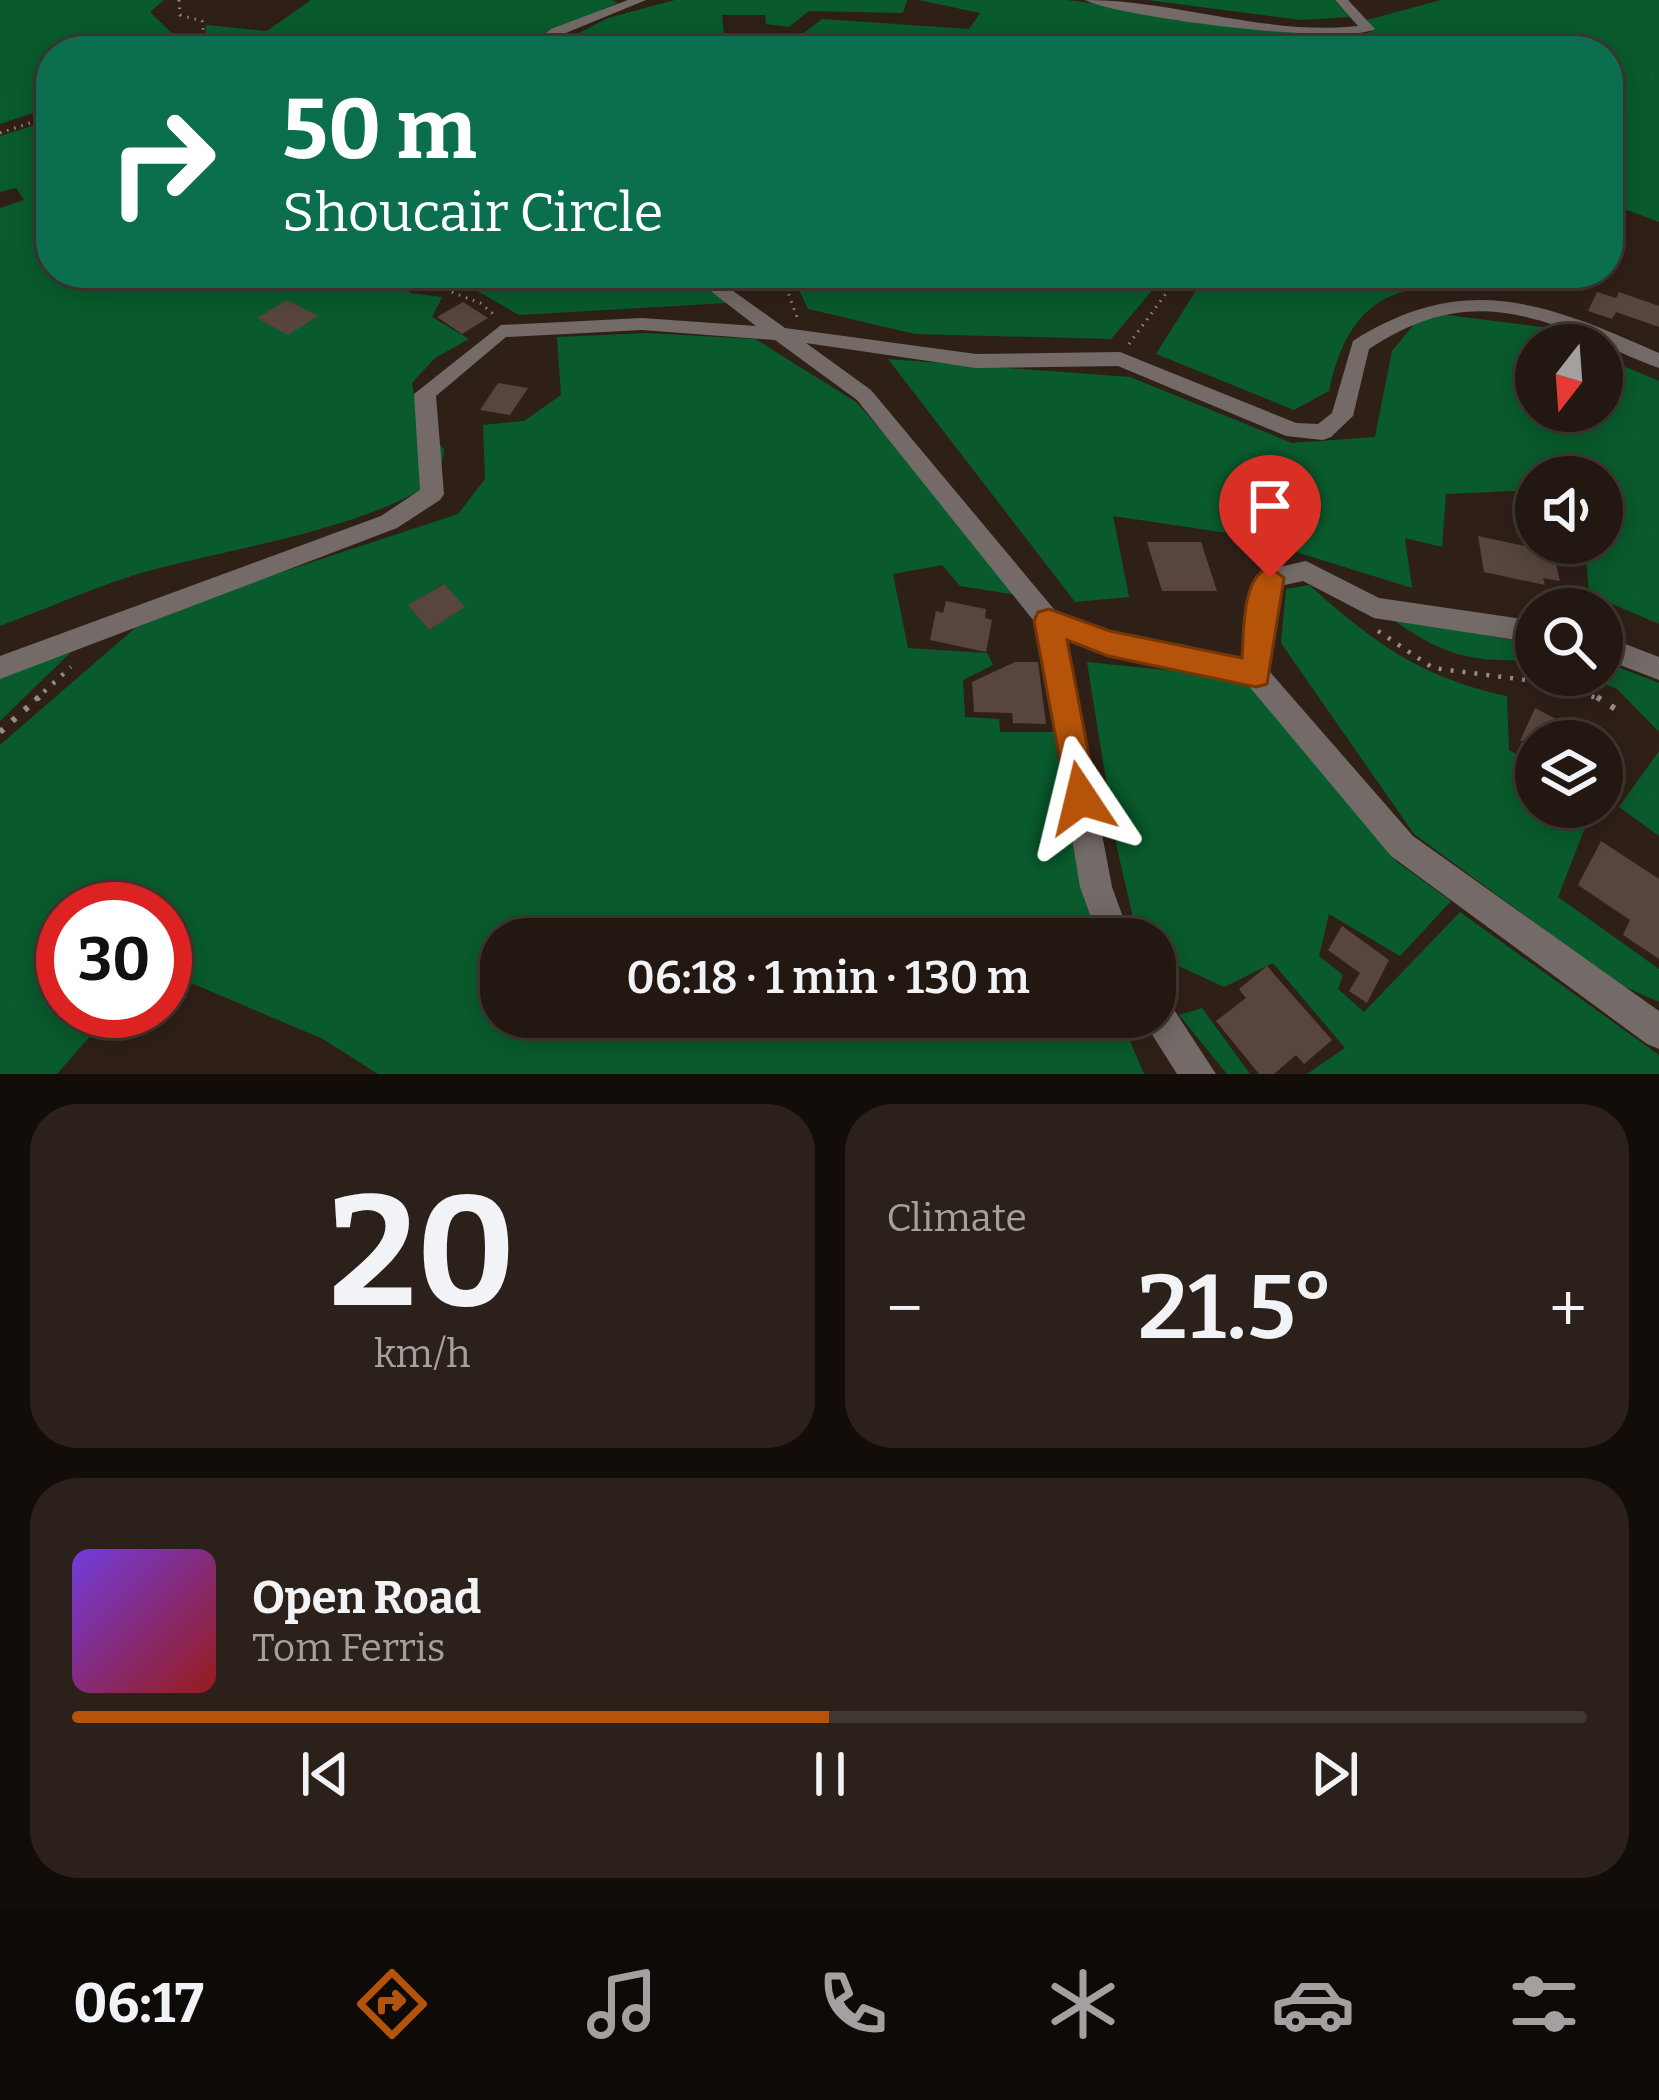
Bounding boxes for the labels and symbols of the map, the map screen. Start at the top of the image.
north arrow [1515,324,1623,432]
pin [1219,455,1321,578]
position arrow [1018,735,1144,861]
speed limit sign: 30 [36,882,192,1038]

